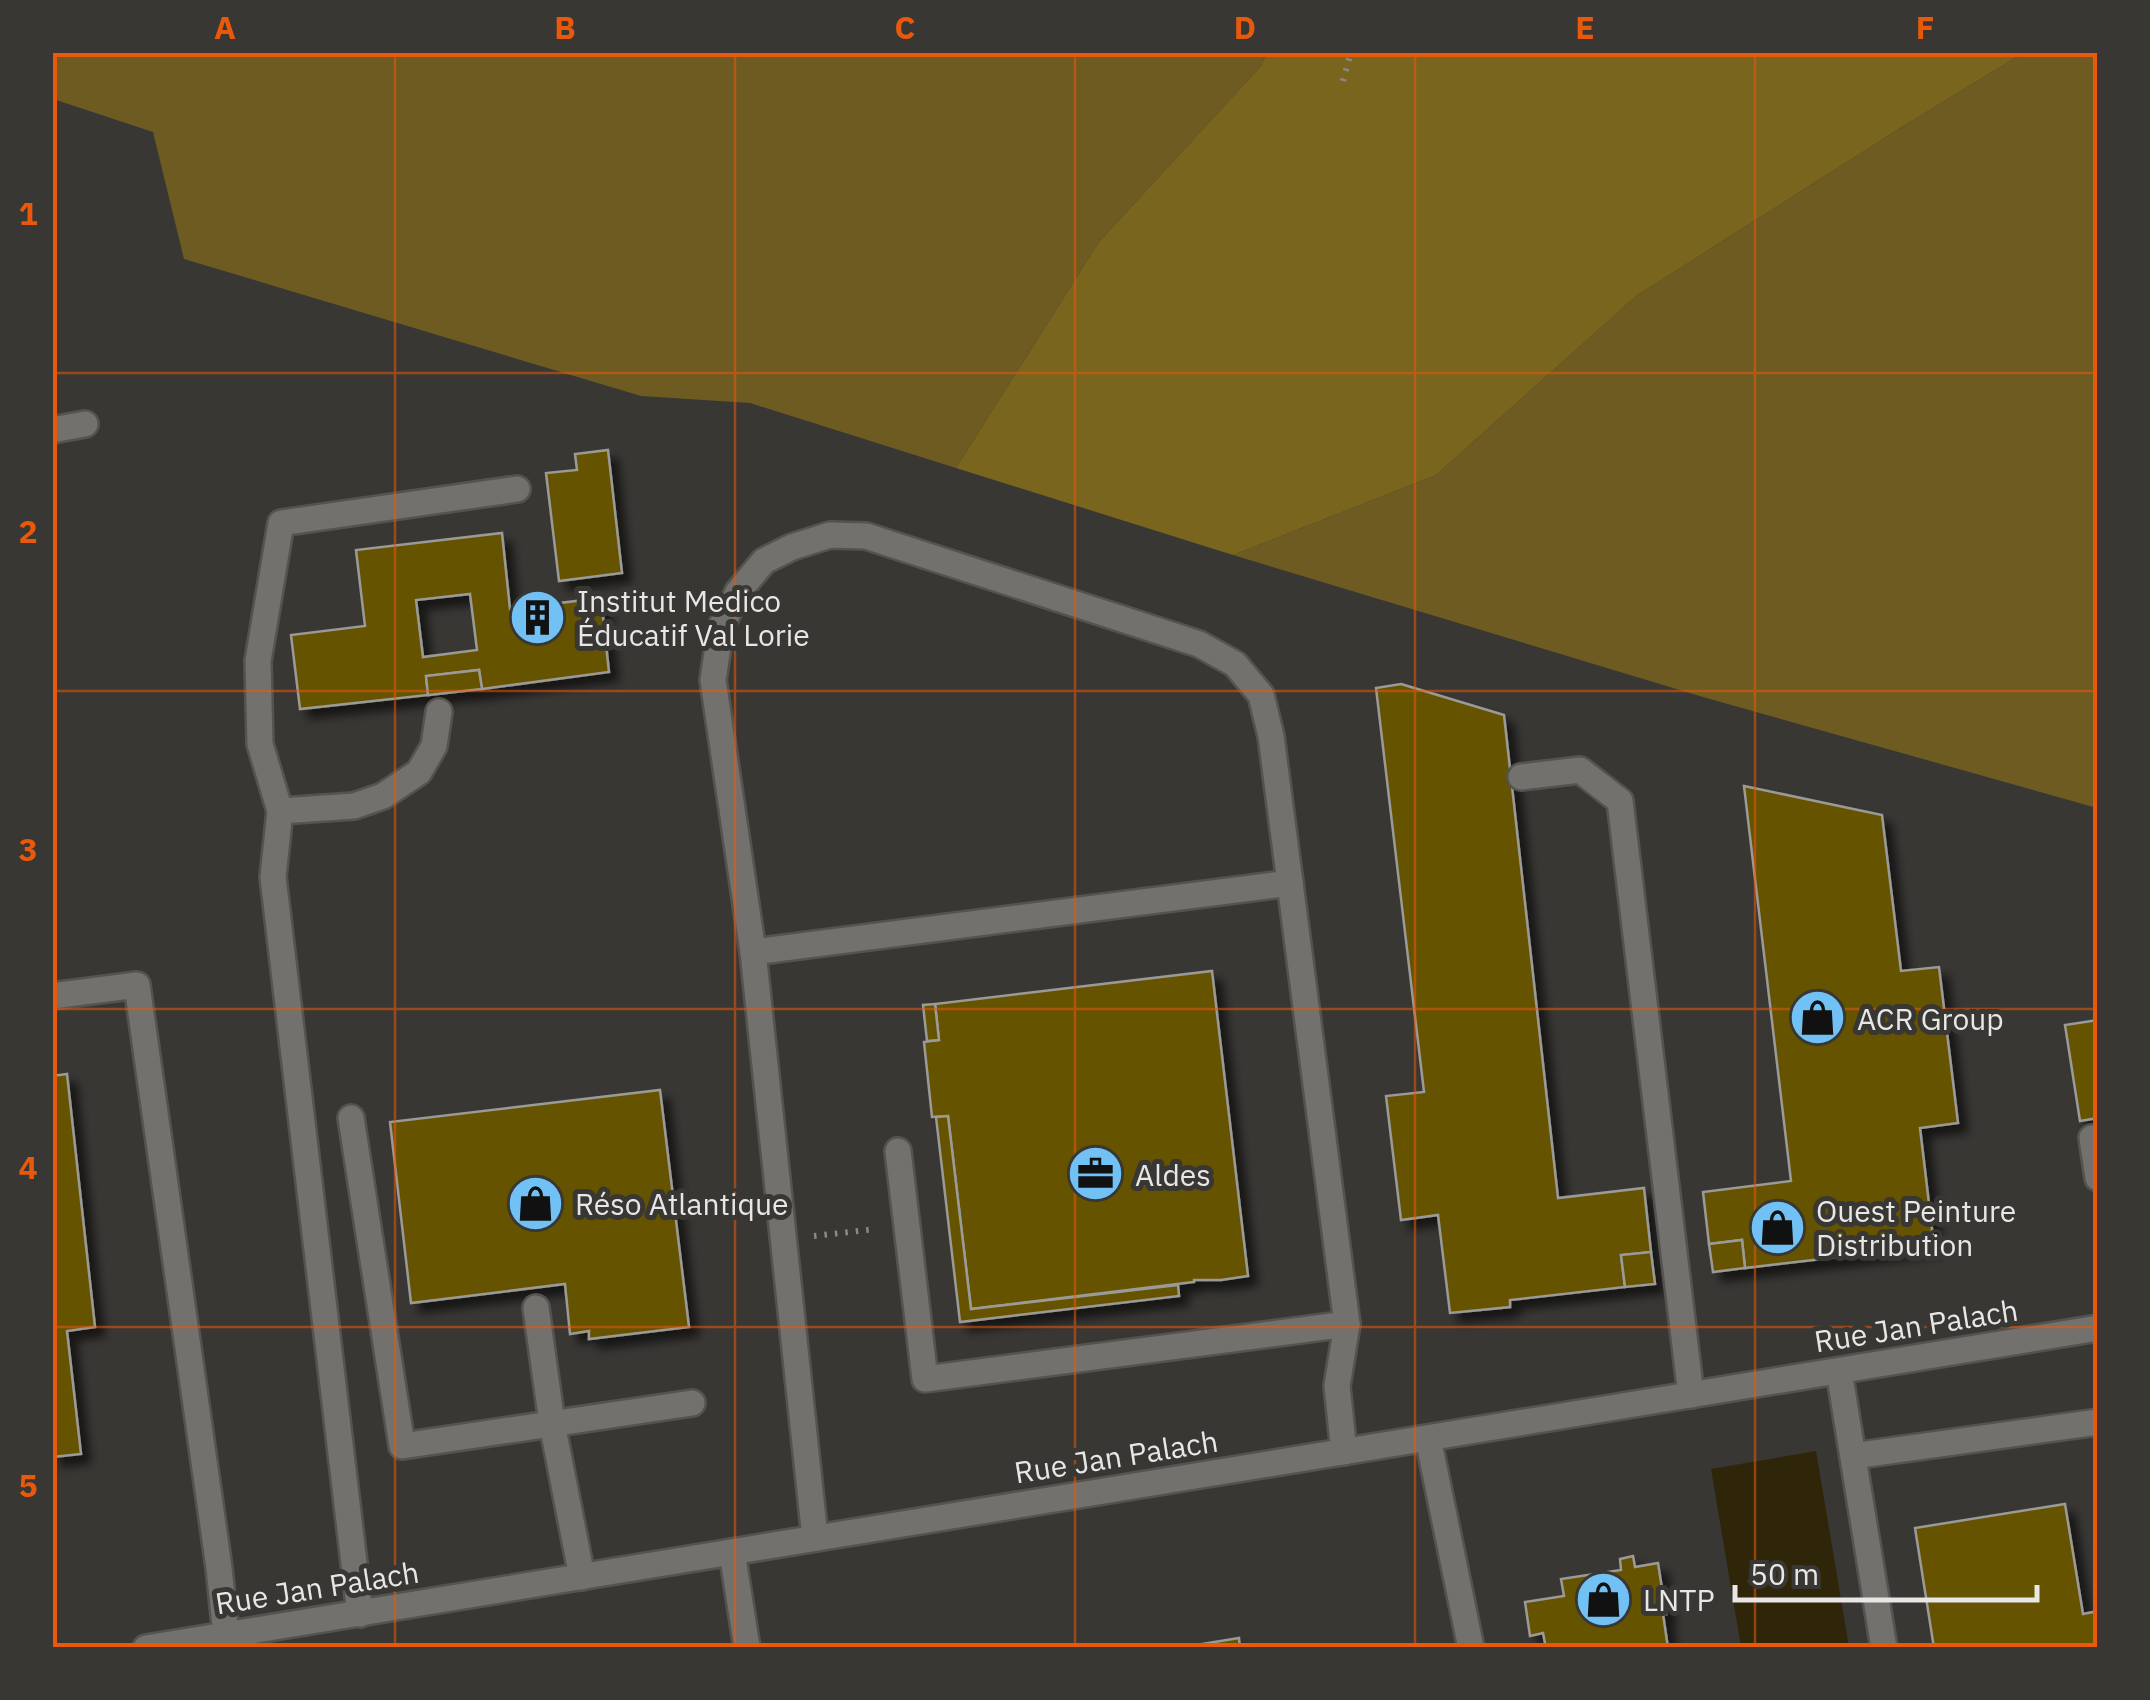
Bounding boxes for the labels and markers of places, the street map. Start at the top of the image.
place label: Institut Medico Éducatif Val Lorie [577,581,810,654]
building icon: Institut Medico Éducatif Val Lorie [508,587,568,647]
shop icon: ACR Group [1788,988,1848,1048]
place label: ACR Group [1857,999,2004,1038]
office icon: Aldes [1066,1144,1126,1204]
place label: Aldes [1135,1155,1211,1194]
shop icon: Réso Atlantique [506,1173,566,1233]
place label: Réso Atlantique [575,1184,789,1223]
place label: Ouest Peinture Distribution [1816,1191,2016,1264]
shop icon: Ouest Peinture Distribution [1747,1197,1807,1257]
shop icon: LNTP [1574,1569,1634,1629]
place label: LNTP [1643,1580,1715,1619]

